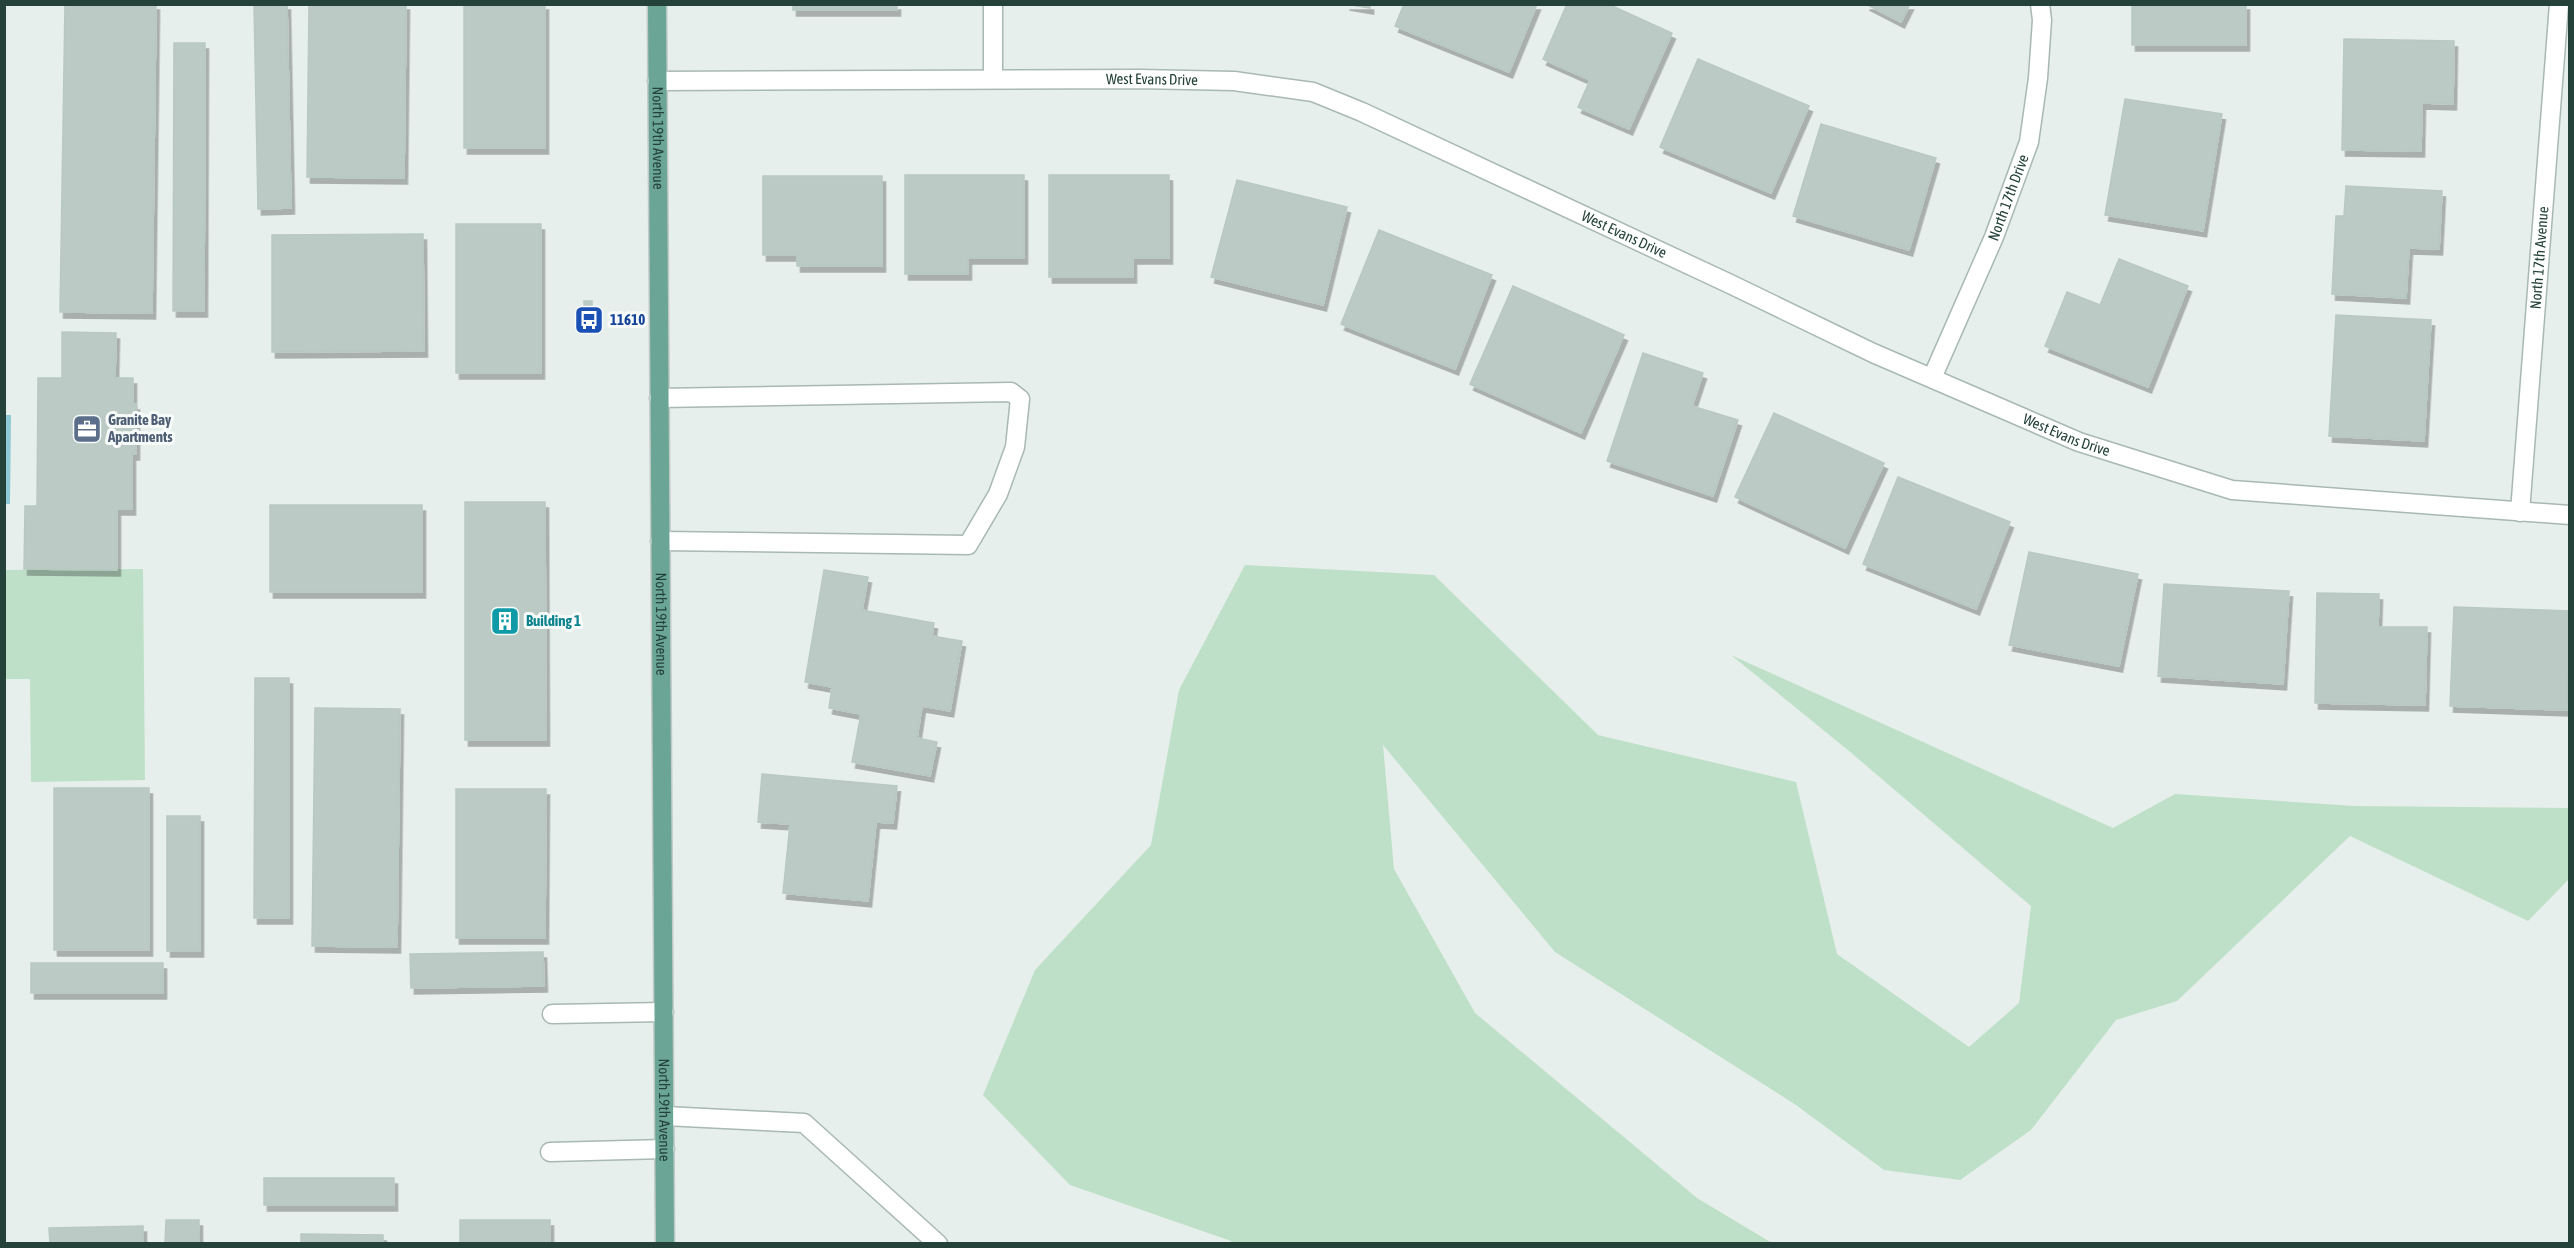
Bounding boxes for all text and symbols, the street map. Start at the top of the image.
street label: West Evans Drive [1106,70,1198,88]
street label: North 19th Avenue [650,86,667,190]
street label: North 17th Drive [1984,152,2032,243]
street label: North 17th Avenue [2527,205,2551,310]
street label: West Evans Drive [1579,207,1670,261]
bus stop icon: 11610 [573,304,605,336]
place label: 11610 [610,311,645,328]
street label: West Evans Drive [2021,410,2112,459]
place label: Granite Bay Apartments [107,411,173,445]
office icon: Granite Bay Apartments [71,413,103,445]
street label: North 19th Avenue [653,572,670,676]
building icon: Building 1 [489,605,521,637]
place label: Building 1 [526,612,581,629]
street label: North 19th Avenue [656,1058,673,1162]

